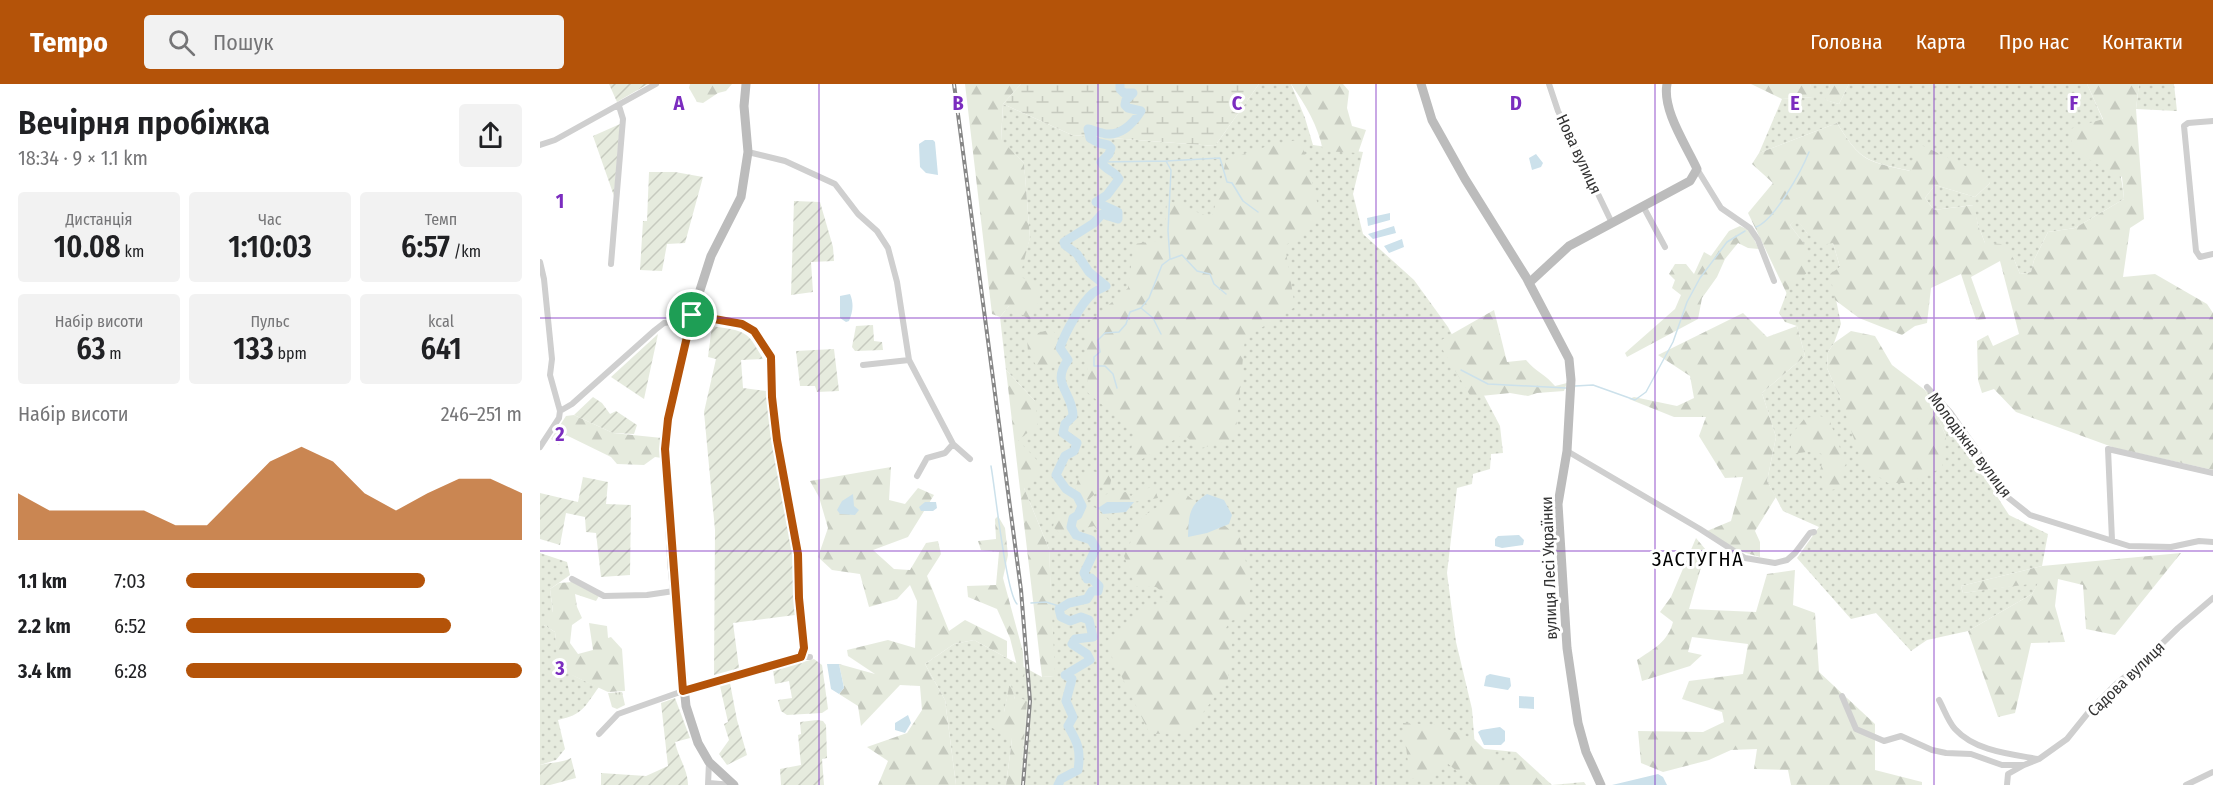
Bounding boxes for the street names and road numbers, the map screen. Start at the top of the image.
street label: Нова вулиця [1552,111,1606,197]
street label: Молодіжна вулиця [1924,389,2016,501]
street label: вулиця Лесі Українки [1537,496,1561,640]
street label: Садова вулиця [2084,638,2168,720]

